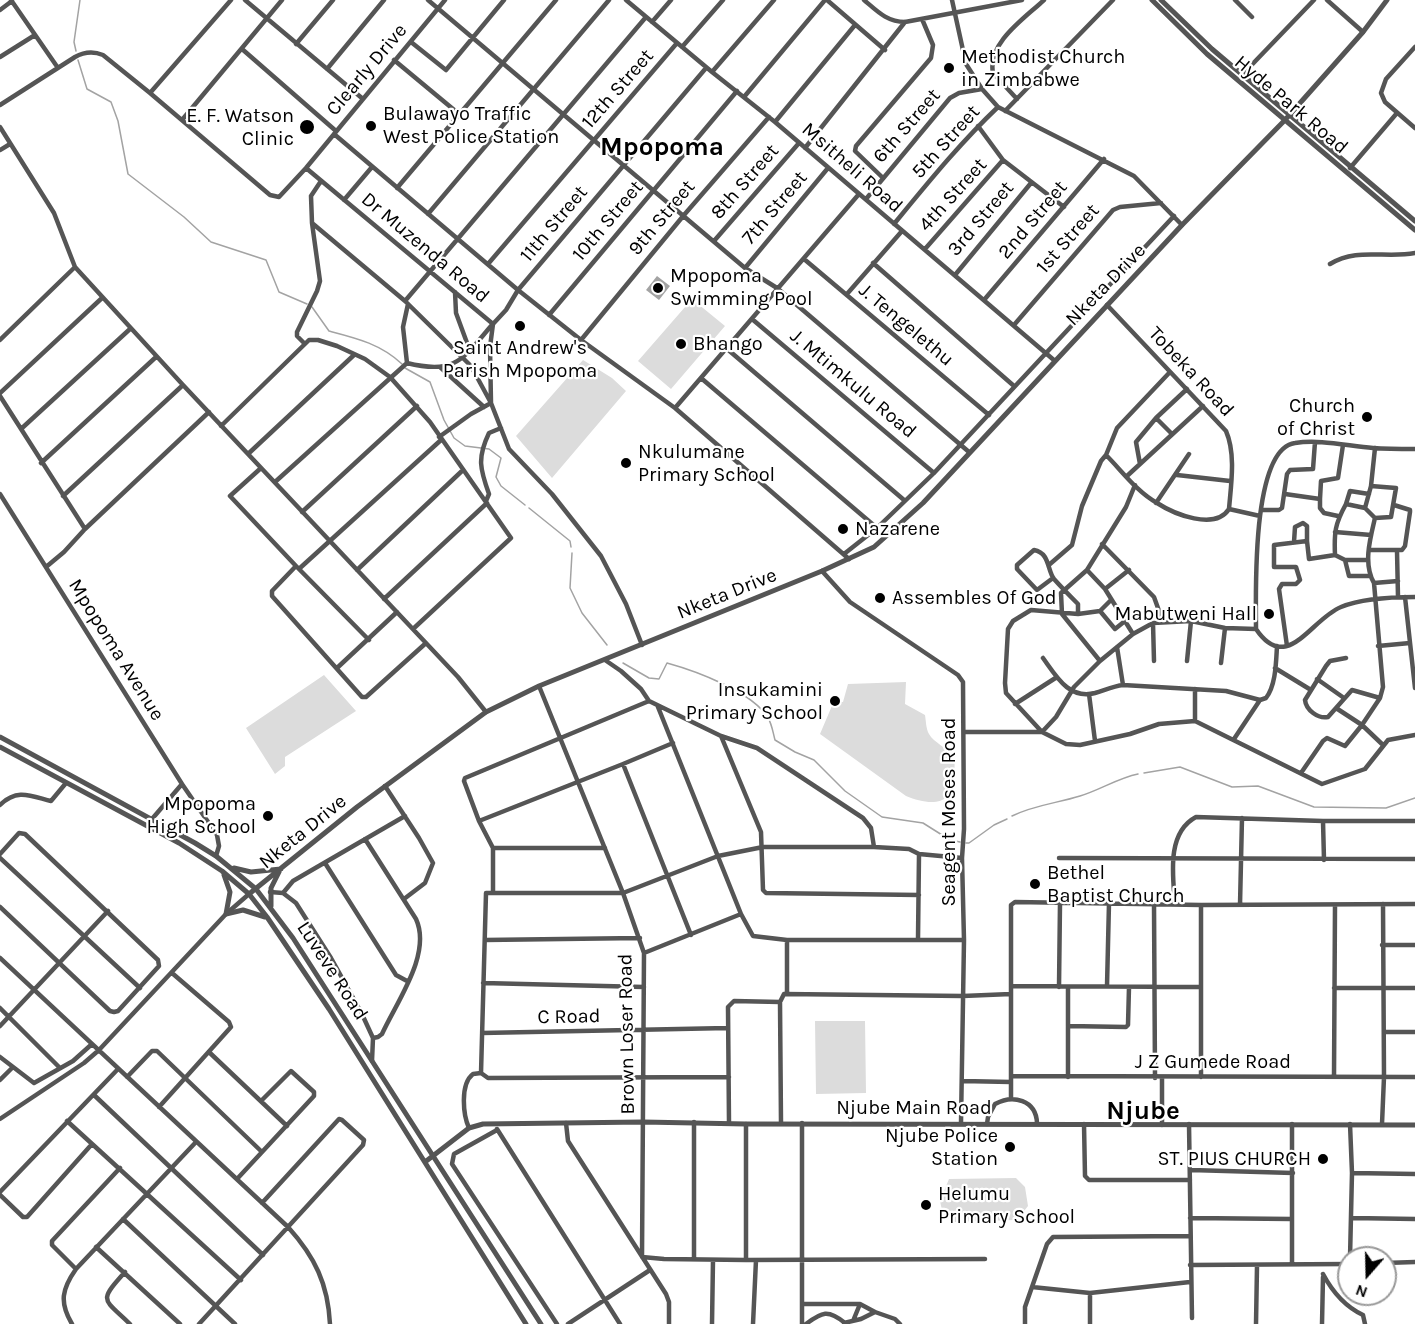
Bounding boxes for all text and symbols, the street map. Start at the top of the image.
street label: Clearly Drive [322,19,412,121]
street label: 12th Street [577,44,659,134]
place label: Methodist Church in Zimbabwe [961,45,1125,92]
street label: Hyde Park Road [1229,51,1353,159]
marker: Methodist Church in Zimbabwe [942,61,956,75]
street label: 6th Street [868,84,946,168]
street label: 5th Street [907,100,985,184]
place label: Bulawayo Traffic West Police Station [383,102,559,149]
place label: E. F. Watson Clinic [186,104,294,151]
marker: E. F. Watson Clinic [298,118,316,136]
street label: Msitheli Road [797,118,907,218]
marker: Bulawayo Traffic West Police Station [364,119,378,133]
district label: Mpopoma [600,132,724,164]
street label: 8th Street [706,140,784,224]
street label: 4th Street [914,153,992,237]
street label: 7th Street [737,166,813,250]
street label: 9th Street [624,175,700,261]
street label: 10th Street [567,176,649,266]
street label: 2nd Street [993,176,1073,264]
street label: 3rd Street [943,177,1019,261]
street label: 11th Street [515,181,593,267]
street label: Dr Muzenda Road [356,187,494,309]
street label: 1st Street [1031,199,1105,279]
street label: Nketa Drive [1061,239,1151,331]
place label: Mpopoma Swimming Pool [670,264,813,311]
street label: J. Tengelethu [854,278,958,372]
marker: Mpopoma Swimming Pool [651,281,665,295]
marker: Saint Andrew's Parish Mpopoma [513,319,527,333]
street label: Tobeka Road [1143,322,1239,422]
street label: J. Mtimkulu Road [785,324,921,444]
place label: Bhango [693,332,763,356]
place label: Saint Andrew's Parish Mpopoma [443,336,597,383]
marker: Bhango [674,337,688,351]
place label: Church of Christ [1277,394,1355,441]
marker: Church of Christ [1360,410,1374,424]
place label: Nkulumane Primary School [638,440,775,487]
marker: Nkulumane Primary School [619,456,633,470]
place label: Nazarene [855,517,940,541]
marker: Nazarene [836,522,850,536]
street label: Nketa Drive [674,563,780,625]
street label: Mpopoma Avenue [63,575,169,725]
place label: Assembles Of God [892,586,1057,610]
marker: Assembles Of God [873,591,887,605]
place label: Mabutweni Hall [1114,602,1257,626]
marker: Mabutweni Hall [1262,607,1276,621]
place label: Insukamini Primary School [686,678,823,725]
marker: Insukamini Primary School [828,694,842,708]
street label: Seagent Moses Road [937,717,961,907]
street label: Nketa Drive [255,790,351,874]
place label: Mpopoma High School [147,792,256,839]
marker: Mpopoma High School [261,809,275,823]
place label: Bethel Baptist Church [1047,861,1184,908]
marker: Bethel Baptist Church [1028,877,1042,891]
street label: Luveve Road [291,917,373,1025]
street label: Brown Loser Road [614,953,640,1115]
street label: C Road [537,1004,601,1030]
street label: J Z Gumede Road [1135,1050,1291,1074]
street label: Njube Main Road [836,1096,992,1120]
district label: Njube [1106,1096,1180,1128]
place label: Njube Police Station [885,1124,998,1171]
marker: Njube Police Station [1003,1140,1017,1154]
place label: ST. PIUS CHURCH [1157,1147,1311,1171]
marker: ST. PIUS CHURCH [1316,1152,1330,1166]
place label: Helumu Primary School [938,1182,1075,1229]
marker: Helumu Primary School [919,1198,933,1212]
north arrow [1337,1246,1397,1306]
text: N [1353,1281,1370,1302]

